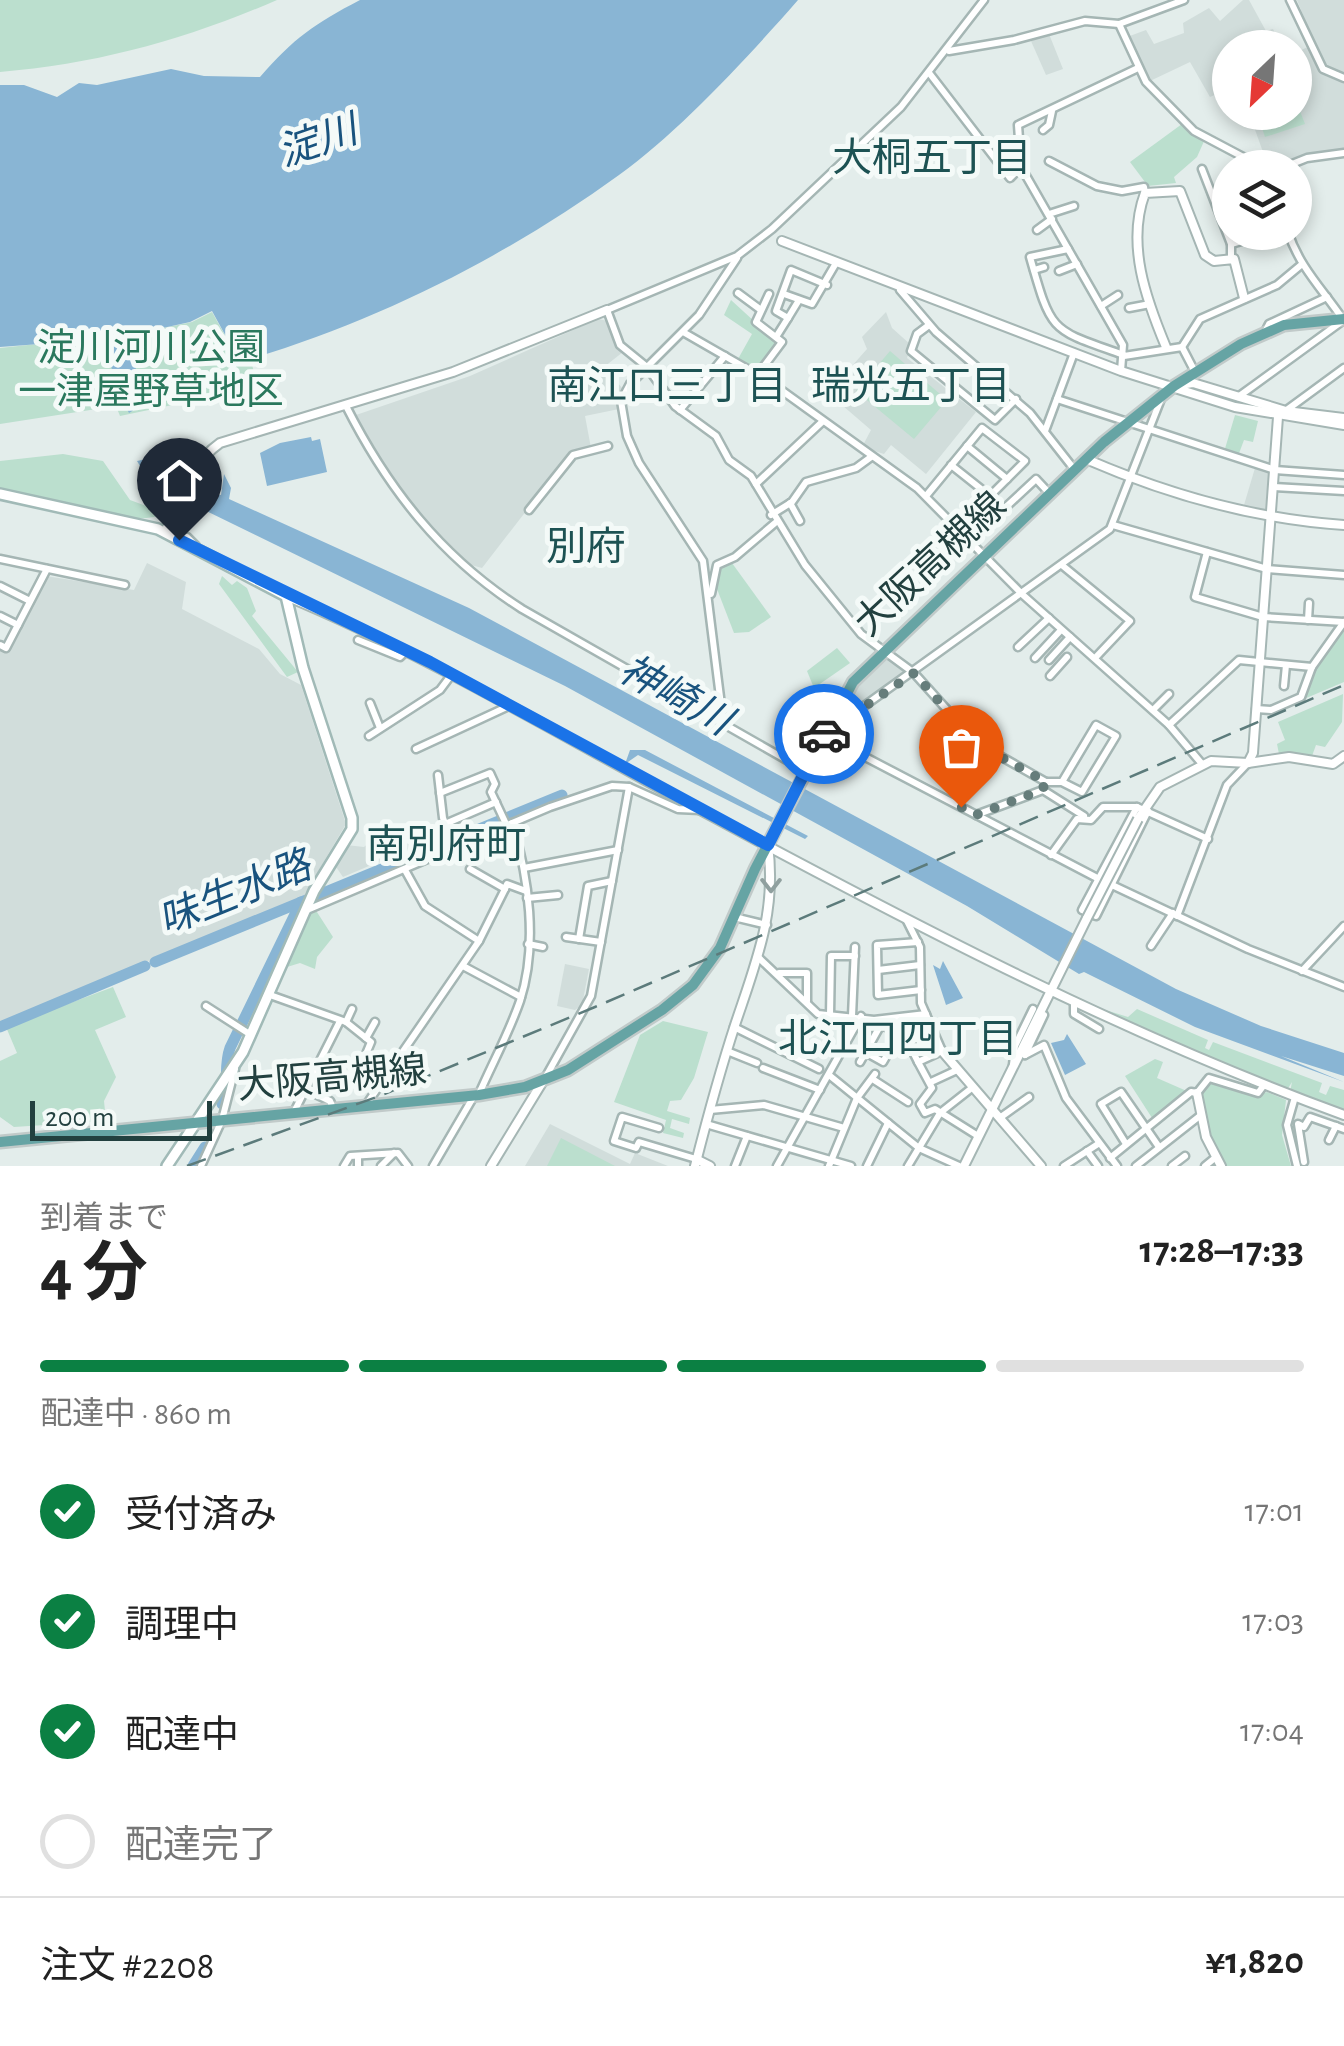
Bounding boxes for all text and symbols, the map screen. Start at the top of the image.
north arrow [1212,30,1312,130]
map controls [1212,30,1312,250]
water label: 淀川 [273,107,366,174]
district label: 大桐五丁目 [832,137,1032,179]
button: layers [1212,150,1312,250]
park label: 淀川河川公園 一津屋野草地区 [18,328,284,412]
district label: 南江口三丁目 [547,365,787,407]
district label: 瑞光五丁目 [811,365,1011,407]
pin [137,438,222,541]
icon: home [152,453,207,508]
street label: 大阪高槻線 [847,485,1013,644]
district label: 別府 [546,526,626,568]
water label: 神崎川 [613,648,742,745]
courier [774,684,874,784]
pin [919,705,1004,808]
icon: car [797,707,852,762]
icon: bag [934,720,989,775]
district label: 南別府町 [366,824,526,866]
water label: 味生水路 [153,843,319,943]
one-way arrow [760,878,782,893]
district label: 北江口四丁目 [778,1018,1018,1060]
street label: 大阪高槻線 [236,1050,428,1106]
scale bar [30,1096,212,1140]
text: 200 m [45,1104,114,1132]
text: 到着まで [40,1202,168,1234]
text: 17:28–17:33 [1139,1232,1304,1270]
text: 4 分 [40,1242,148,1307]
text: 配達中 · 860 m [40,1398,232,1430]
icon: check [40,1484,95,1539]
text: 17:01 [1244,1495,1304,1527]
text: 受付済み [125,1497,277,1535]
icon: check [40,1594,95,1649]
text: 17:03 [1242,1605,1304,1637]
text: 調理中 [125,1607,239,1645]
icon: check [40,1704,95,1759]
text: 17:04 [1240,1715,1304,1747]
text: 配達中 [125,1717,239,1755]
text: 配達完了 [125,1827,277,1865]
text: ¥1,820 [1205,1943,1304,1981]
text: 注文 #2208 [40,1948,215,1986]

